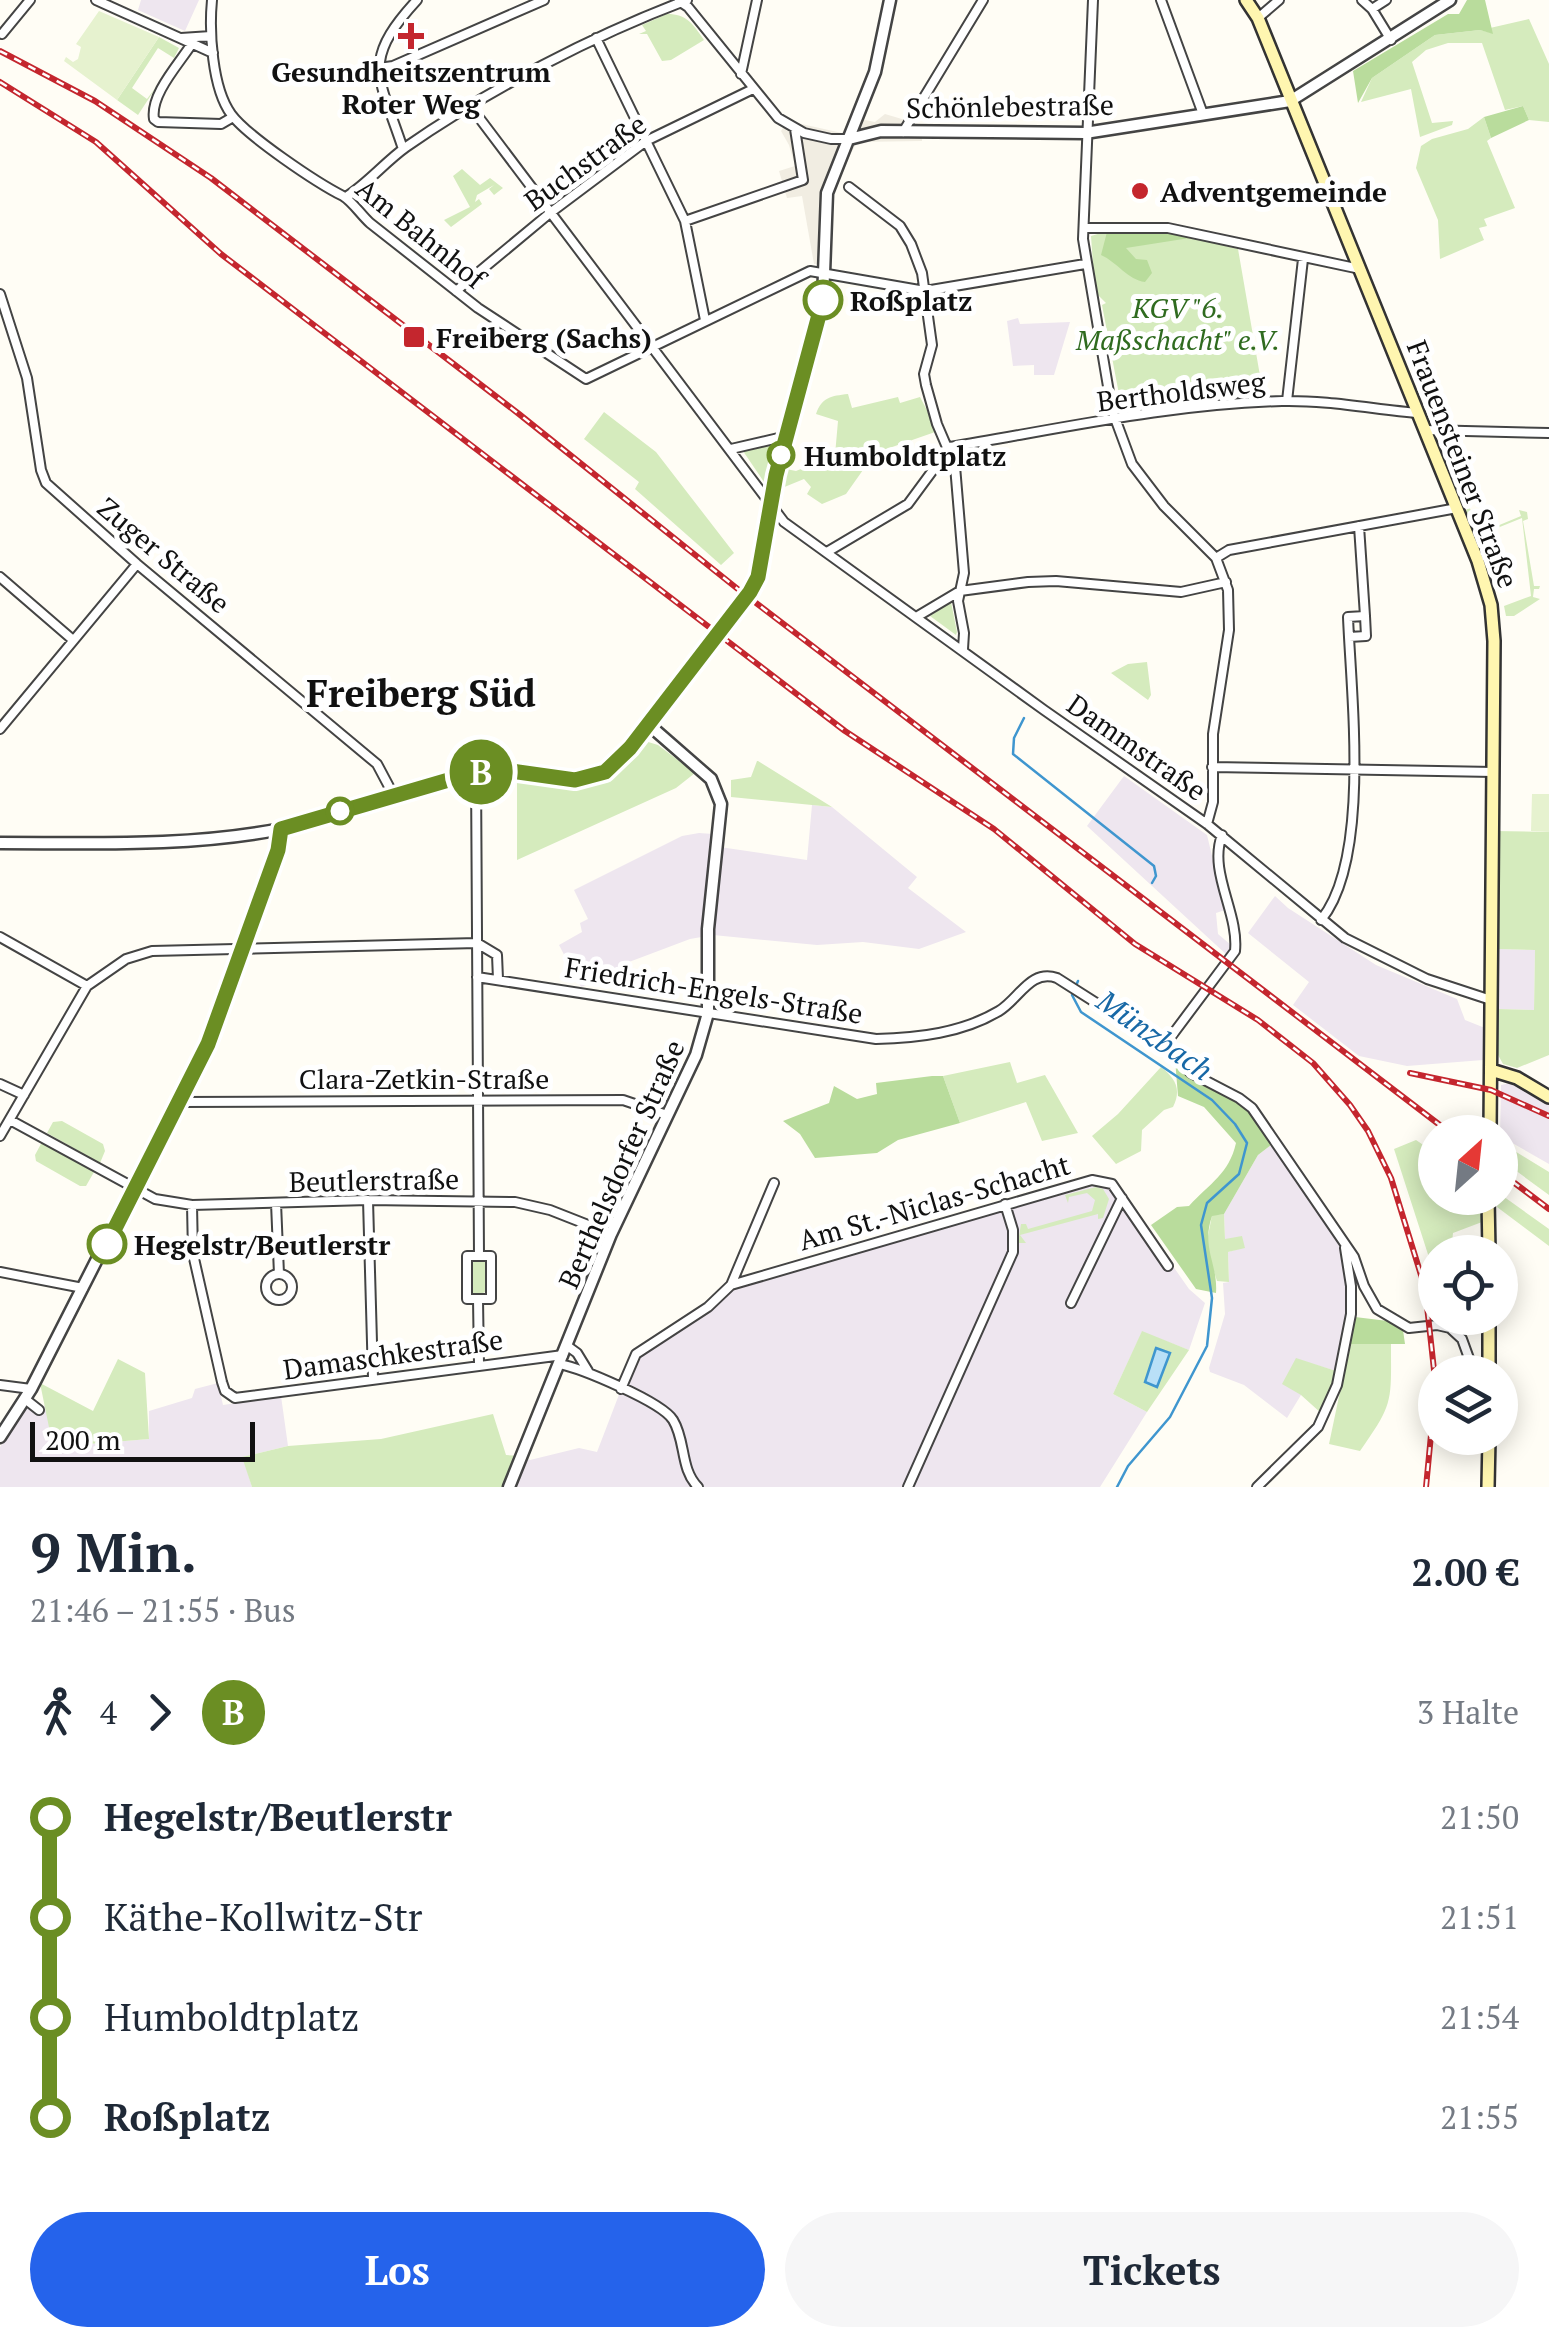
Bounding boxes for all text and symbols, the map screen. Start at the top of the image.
marker: Gesundheitszentrum Roter Weg [398,23,424,49]
place label: Gesundheitszentrum Roter Weg [271,53,551,122]
street label: Schönlebestraße [906,86,1114,126]
street label: Buchstraße [517,105,653,219]
street label: Am Bahnhof [349,170,495,298]
place label: Adventgemeinde [1160,173,1387,210]
marker: Adventgemeinde [1129,180,1151,202]
marker: Roßplatz [804,281,842,319]
place label: Roßplatz [850,282,973,319]
park label: KGV "6. Maßschacht" e.V. [1075,289,1280,358]
place label: Freiberg (Sachs) [436,319,652,356]
marker: Freiberg (Sachs) [401,324,427,350]
street label: Frauensteiner Straße [1399,335,1527,593]
street label: Bertholdsweg [1095,362,1269,420]
place label: Humboldtplatz [804,437,1007,474]
marker: Humboldtplatz [768,442,794,468]
street label: Zuger Straße [90,489,238,621]
district label: Freiberg Süd [306,668,536,718]
street label: Dammstraße [1060,685,1214,809]
line badge: B [448,740,514,804]
text: B [470,749,492,795]
unlabelled marker [327,798,353,824]
street label: Friedrich-Engels-Straße [562,948,866,1032]
water label: Münzbach [1088,980,1221,1089]
street label: Berthelsdorfer Straße [550,1034,692,1294]
street label: Clara-Zetkin-Straße [299,1060,549,1097]
north arrow [1418,1115,1518,1215]
map controls [1418,1115,1518,1455]
street label: Am St.-Niclas-Schacht [794,1145,1074,1258]
street label: Beutlerstraße [288,1160,460,1200]
marker: Hegelstr/Beutlerstr [88,1225,126,1263]
place label: Hegelstr/Beutlerstr [134,1226,390,1263]
button: locate [1418,1235,1518,1335]
street label: Damaschkestraße [281,1320,505,1388]
button: layers [1418,1355,1518,1455]
scale bar [30,1417,255,1462]
text: 200 m [45,1421,121,1458]
text: 9 Min. [30,1515,197,1588]
text: 2.00 € [1412,1547,1519,1597]
text: 21:46 – 21:55 · Bus [30,1589,296,1631]
icon: walk [30,1685,85,1740]
icon: forward [132,1685,187,1740]
text: B [222,1689,245,1735]
text: 4 [100,1691,117,1733]
text: 3 Halte [1417,1691,1519,1733]
text: Hegelstr/Beutlerstr [104,1792,452,1842]
text: 21:50 [1440,1796,1519,1838]
text: Käthe-Kollwitz-Str [104,1892,422,1942]
text: 21:51 [1440,1896,1519,1938]
text: Humboldtplatz [104,1992,359,2042]
text: 21:54 [1440,1996,1519,2038]
text: Roßplatz [104,2092,270,2142]
text: 21:55 [1440,2096,1519,2138]
button: Los [30,2212,765,2327]
button: Tickets [785,2212,1519,2327]

